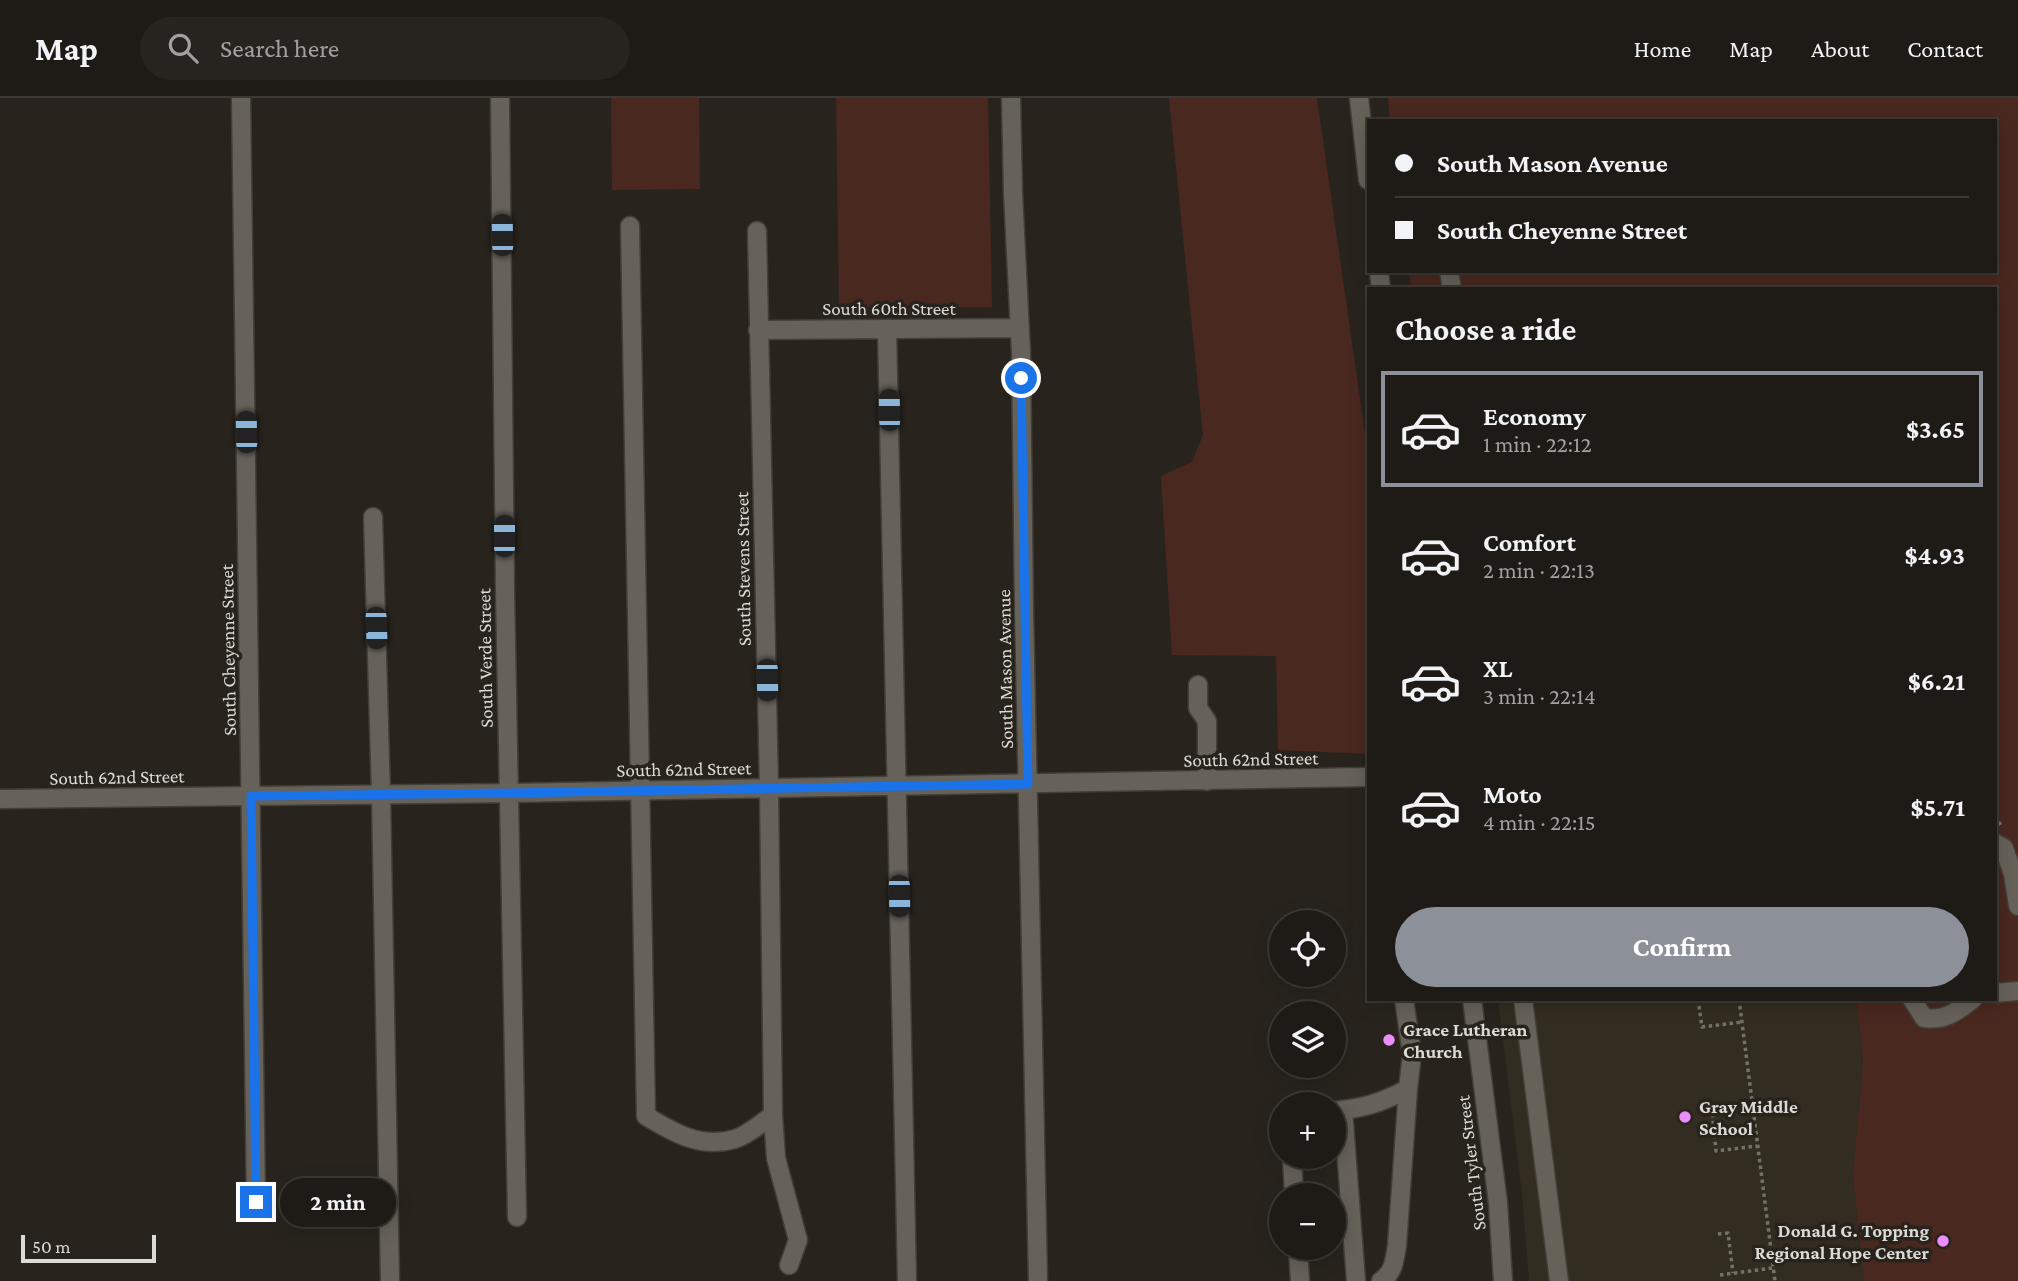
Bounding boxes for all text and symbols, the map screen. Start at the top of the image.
search box [140,17,630,80]
icon: search [164,29,202,67]
text: Map [35,30,98,67]
text: Search here [220,34,339,63]
text: Home [1634,35,1691,62]
text: Map [1729,35,1773,62]
text: About [1811,35,1869,62]
text: Contact [1907,35,1983,62]
text: South Mason Avenue [1437,149,1668,178]
car [492,214,513,256]
text: South Cheyenne Street [1437,216,1687,245]
street label: South 60th Street [822,298,956,319]
text: Choose a ride [1395,311,1576,347]
route start [1005,362,1037,394]
car [879,389,900,431]
icon: car [1399,398,1462,461]
text: Economy [1483,402,1586,431]
car [236,411,257,453]
text: $3.65 [1906,415,1965,444]
text: 1 min · 22:12 [1483,431,1592,457]
street label: South Stevens Street [731,491,755,646]
car [494,515,515,557]
icon: car [1399,524,1462,587]
text: Comfort [1483,528,1576,557]
text: $4.93 [1904,541,1965,570]
text: 2 min · 22:13 [1483,557,1595,583]
street label: South Cheyenne Street [216,563,240,736]
street label: South Verde Street [473,587,497,728]
street label: South Mason Avenue [993,589,1017,749]
car [365,607,388,649]
icon: car [1399,650,1462,713]
text: XL [1483,654,1512,683]
car [757,659,778,701]
text: $6.21 [1908,667,1965,696]
text: 3 min · 22:14 [1483,683,1596,709]
street label: South 62nd Street [1183,747,1319,771]
street label: South 62nd Street [616,757,752,781]
street label: South 62nd Street [49,765,185,789]
icon: car [1399,776,1462,839]
text: Moto [1483,780,1542,809]
text: $5.71 [1911,793,1965,822]
text: 4 min · 22:15 [1483,809,1596,835]
car [889,875,910,917]
button: Confirm [1395,907,1969,987]
map controls [1269,910,1346,1260]
button: locate [1269,910,1346,987]
button: layers [1269,1001,1346,1078]
place label: Grace Lutheran Church [1403,1019,1528,1062]
marker: Grace Lutheran Church [1381,1032,1397,1048]
button: + [1269,1092,1346,1169]
street label: South Tyler Street [1452,1094,1490,1232]
place label: Gray Middle School [1699,1096,1798,1139]
marker: Gray Middle School [1677,1109,1693,1125]
callout: 2 min [280,1178,396,1226]
button: − [1269,1183,1346,1260]
route end [240,1186,272,1218]
text: 2 min [310,1189,366,1215]
place label: Donald G. Topping Regional Hope Center [1754,1220,1929,1263]
scale bar [21,1232,156,1264]
marker: Donald G. Topping Regional Hope Center [1935,1233,1951,1249]
text: 50 m [32,1236,71,1257]

